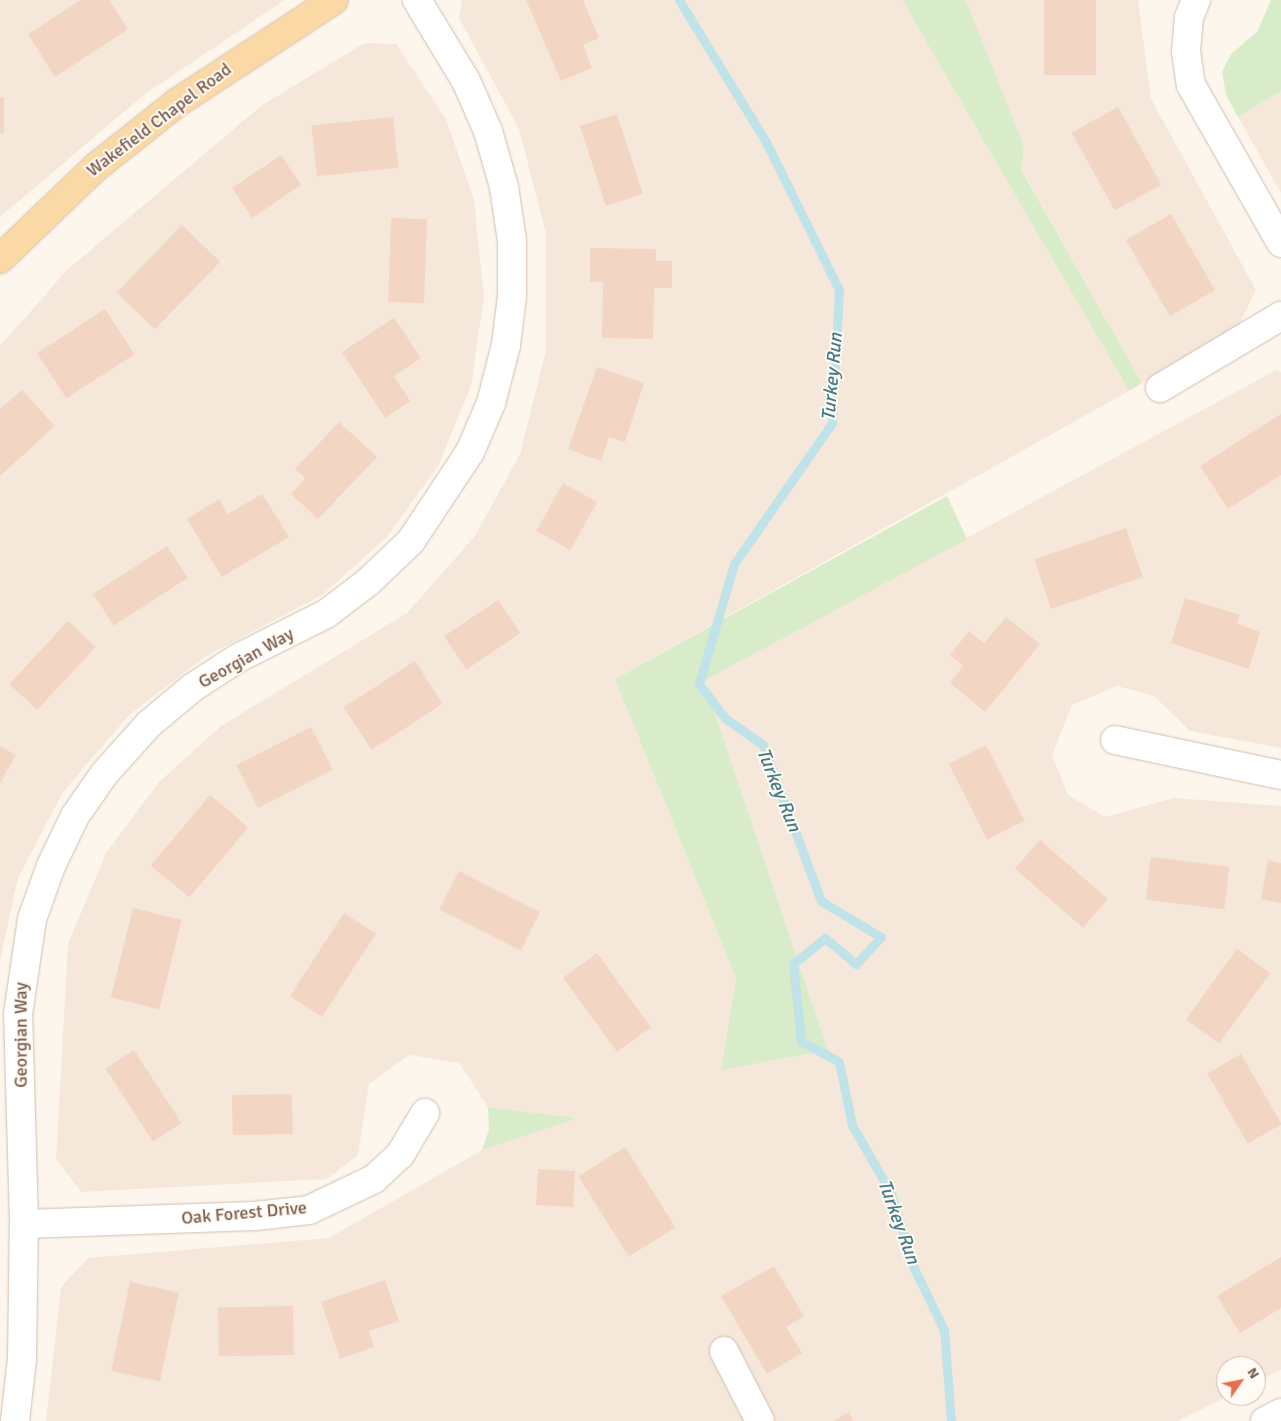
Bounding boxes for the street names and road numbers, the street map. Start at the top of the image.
street label: Wakefield Chapel Road [82,59,236,181]
street label: Georgian Way [195,623,297,693]
street label: Georgian Way [10,982,32,1088]
street label: Oak Forest Drive [180,1197,308,1229]

